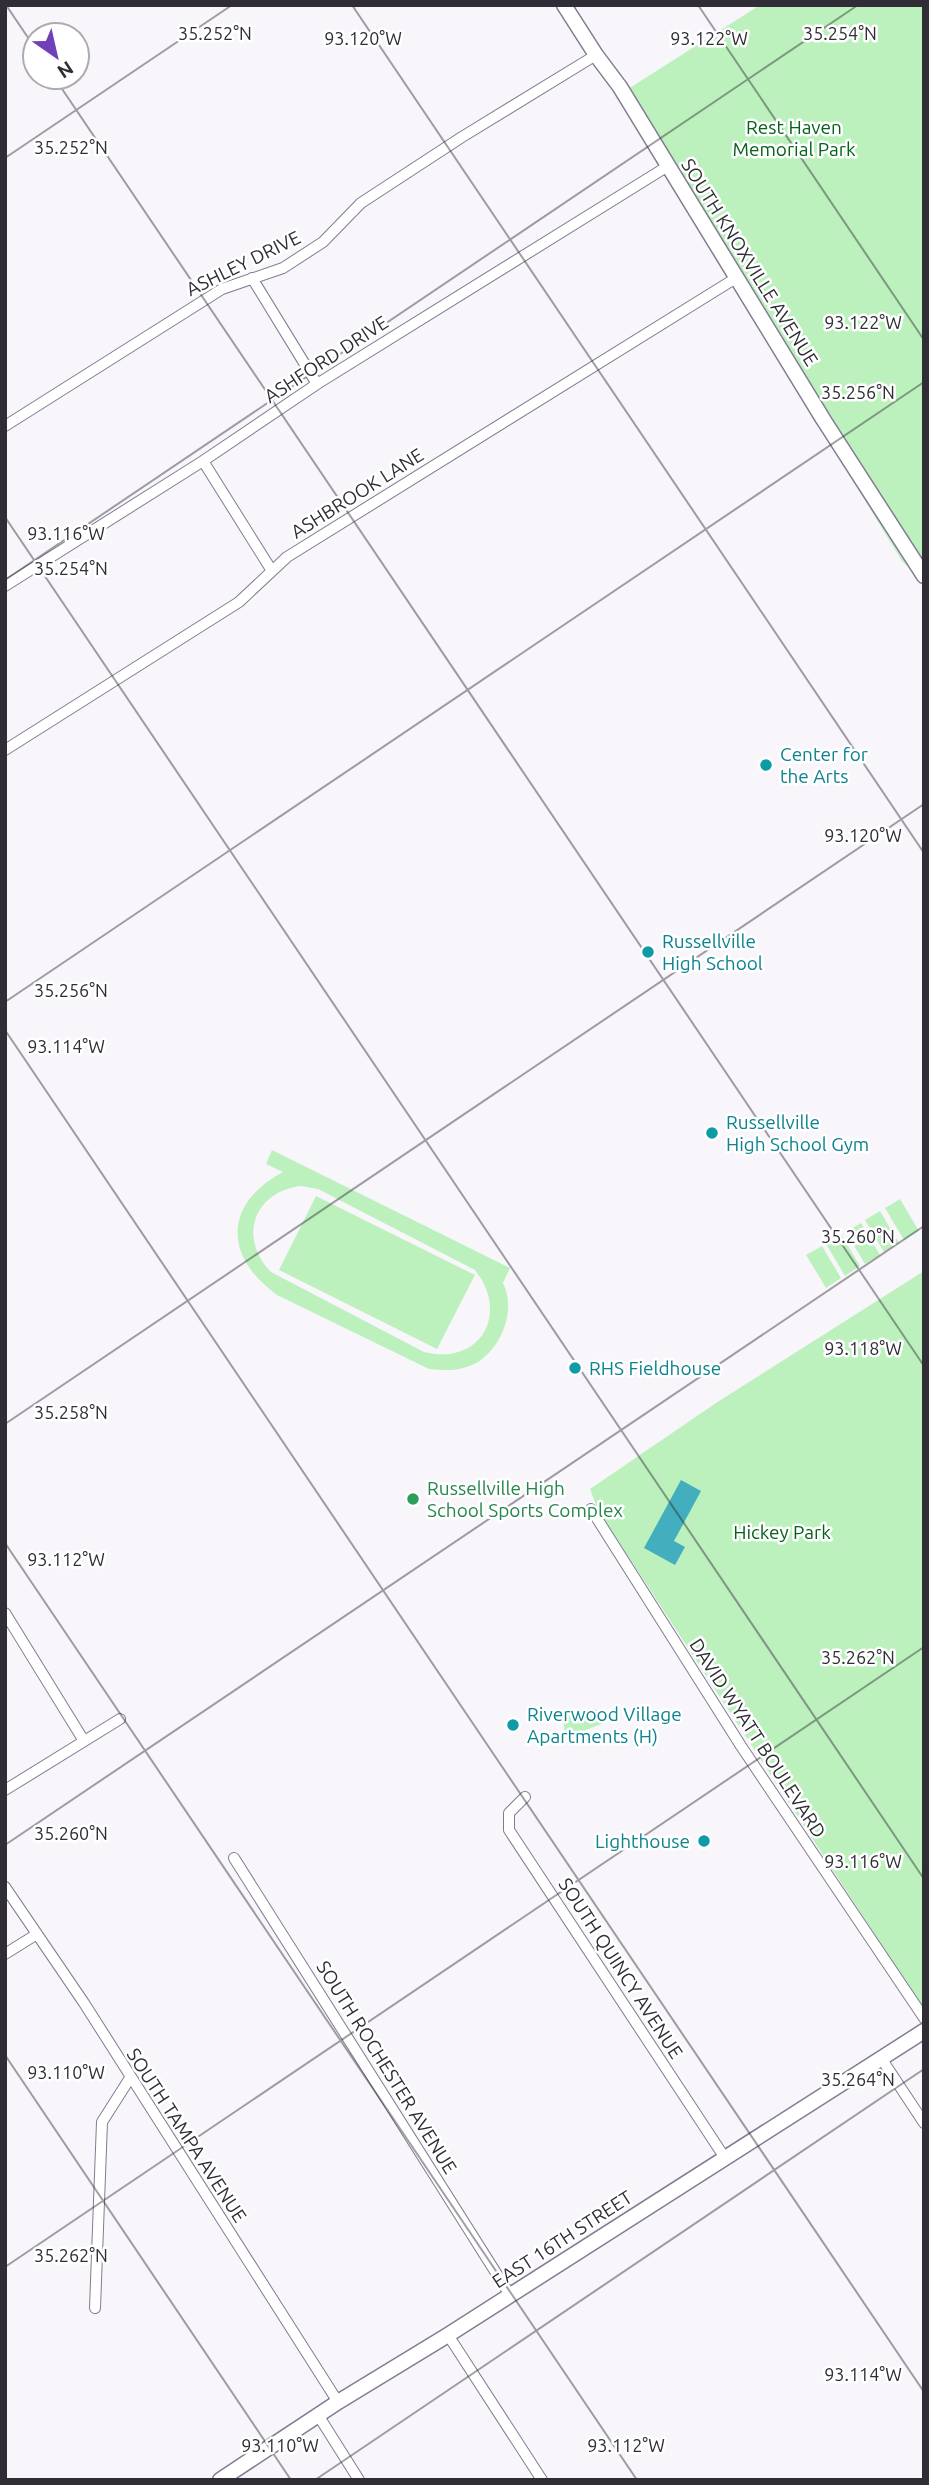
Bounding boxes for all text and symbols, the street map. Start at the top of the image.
north arrow [21,21,91,91]
text: 35.252°N [178,23,252,43]
text: 35.254°N [803,23,877,43]
text: 93.120°W [324,28,402,48]
text: 93.122°W [670,28,748,48]
text: N [53,57,78,83]
park label: Rest Haven Memorial Park [732,116,856,160]
text: 35.252°N [34,137,108,157]
street label: SOUTH KNOXVILLE AVENUE [677,154,823,370]
street label: ASHLEY DRIVE [182,226,304,300]
street label: ASHFORD DRIVE [260,311,392,407]
text: 93.122°W [824,312,902,332]
text: 35.256°N [821,382,895,402]
street label: ASHBROOK LANE [287,443,427,543]
text: 93.116°W [27,523,105,543]
text: 35.254°N [34,558,108,578]
place label: Center for the Arts [780,743,868,787]
marker: Center for the Arts [758,757,774,773]
text: 93.120°W [824,825,902,845]
place label: Russellville High School [662,930,763,974]
marker: Russellville High School [640,944,656,960]
text: 35.256°N [34,980,108,1000]
text: 93.114°W [27,1036,105,1056]
place label: Russellville High School Gym [726,1111,869,1155]
marker: Russellville High School Gym [704,1125,720,1141]
text: 35.260°N [821,1226,895,1246]
text: 93.118°W [824,1338,902,1358]
place label: RHS Fieldhouse [589,1357,721,1379]
marker: RHS Fieldhouse [567,1360,583,1376]
text: 35.258°N [34,1402,108,1422]
place label: Russellville High School Sports Complex [427,1477,623,1521]
marker: Russellville High School Sports Complex [405,1491,421,1507]
park label: Hickey Park [733,1521,831,1543]
text: 93.112°W [27,1549,105,1569]
street label: DAVID WYATT BOULEVARD [685,1634,831,1842]
text: 35.262°N [821,1647,895,1667]
place label: Riverwood Village Apartments (H) [527,1703,682,1747]
marker: Riverwood Village Apartments (H) [505,1717,521,1733]
text: 35.260°N [34,1823,108,1843]
place label: Lighthouse [595,1830,690,1852]
marker: Lighthouse [696,1833,712,1849]
text: 93.116°W [824,1851,902,1871]
street label: SOUTH QUINCY AVENUE [554,1874,688,2062]
street label: SOUTH ROCHESTER AVENUE [312,1957,462,2177]
street label: SOUTH TAMPA AVENUE [123,2044,251,2226]
text: 93.110°W [27,2062,105,2082]
text: 35.264°N [821,2069,895,2089]
street label: EAST 16TH STREET [488,2185,636,2292]
text: 35.262°N [34,2245,108,2265]
text: 93.114°W [824,2364,902,2384]
text: 93.110°W [241,2435,319,2455]
text: 93.112°W [587,2435,665,2455]

